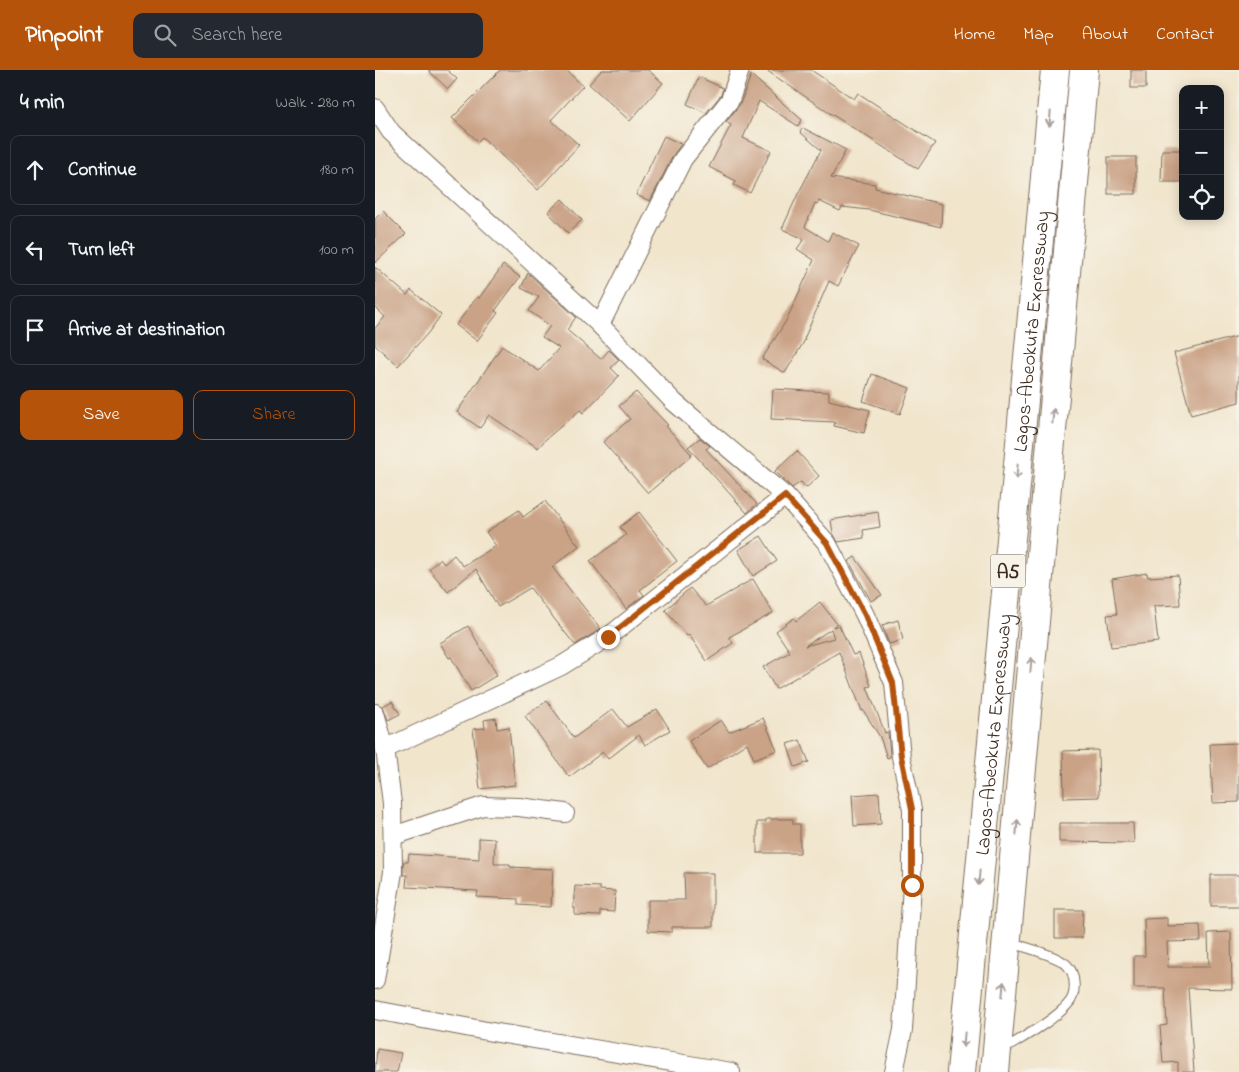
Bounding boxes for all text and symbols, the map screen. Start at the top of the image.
search box [133,13,483,58]
text: Pinpoint [25,18,103,53]
icon: search [151,21,179,49]
text: Search here [191,22,282,49]
text: Home [954,22,995,48]
text: Map [1023,22,1054,48]
text: About [1082,22,1128,48]
text: Contact [1156,22,1214,48]
map controls [1179,85,1224,220]
button: + [1179,85,1224,130]
text: 4 min [20,88,64,118]
text: Walk · 280 m [276,91,355,115]
one-way arrow [1045,110,1055,126]
button: − [1179,130,1224,175]
icon: ahead [21,156,49,184]
text: Continue [68,157,136,184]
text: 180 m [320,158,354,182]
button: locate [1179,175,1224,220]
street label: Lagos-Abeokuta Expressway [1007,210,1059,453]
icon: left [21,236,49,264]
text: Turn left [68,237,135,264]
text: 100 m [319,238,354,262]
icon: arrive [21,316,49,344]
text: Arrive at destination [68,317,225,344]
button: Save [20,390,183,440]
button: Share [193,390,355,440]
one-way arrow [1049,408,1058,424]
one-way arrow [1012,464,1022,480]
road number: A5 [991,554,1025,588]
street label: Lagos-Abeokuta Expressway [969,613,1021,857]
route end [597,626,620,649]
one-way arrow [1027,657,1036,673]
one-way arrow [1012,819,1022,835]
one-way arrow [975,869,984,885]
route start [901,874,924,897]
one-way arrow [998,981,1007,997]
one-way arrow [960,1031,969,1047]

